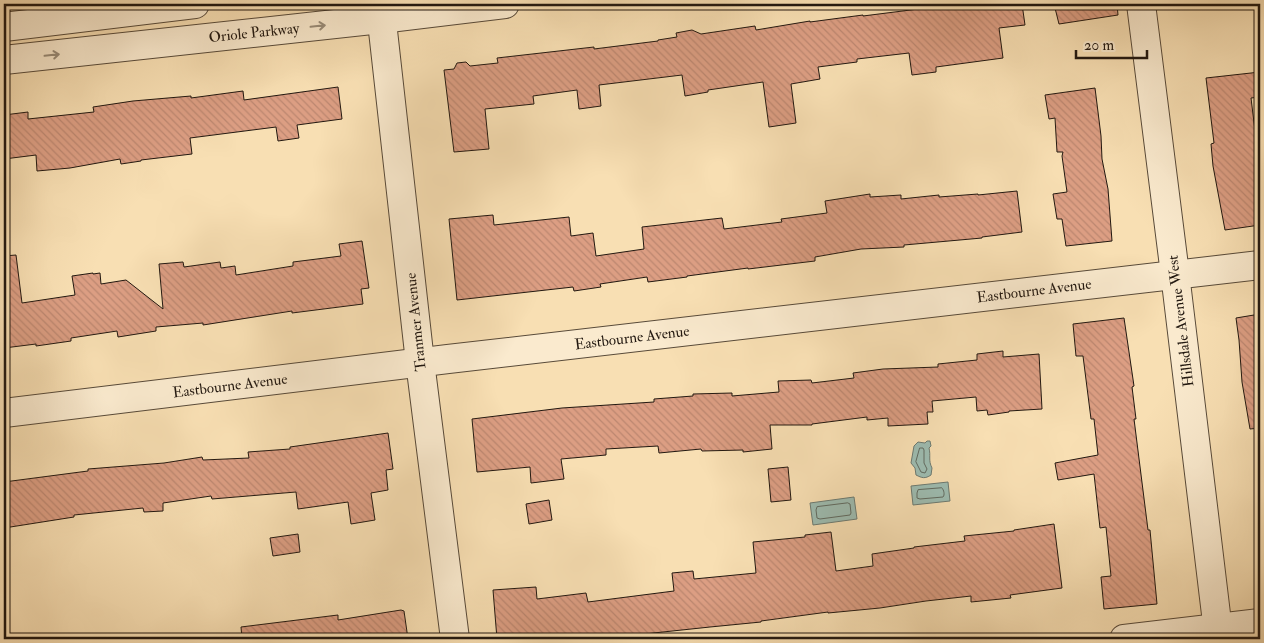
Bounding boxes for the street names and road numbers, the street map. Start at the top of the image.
street label: Oriole Parkway [208,19,301,47]
street label: Hillsdale Avenue West [1163,254,1199,388]
street label: Tranmer Avenue [401,272,431,372]
street label: Eastbourne Avenue [976,275,1092,307]
street label: Eastbourne Avenue [574,322,690,354]
street label: Eastbourne Avenue [172,370,288,402]

